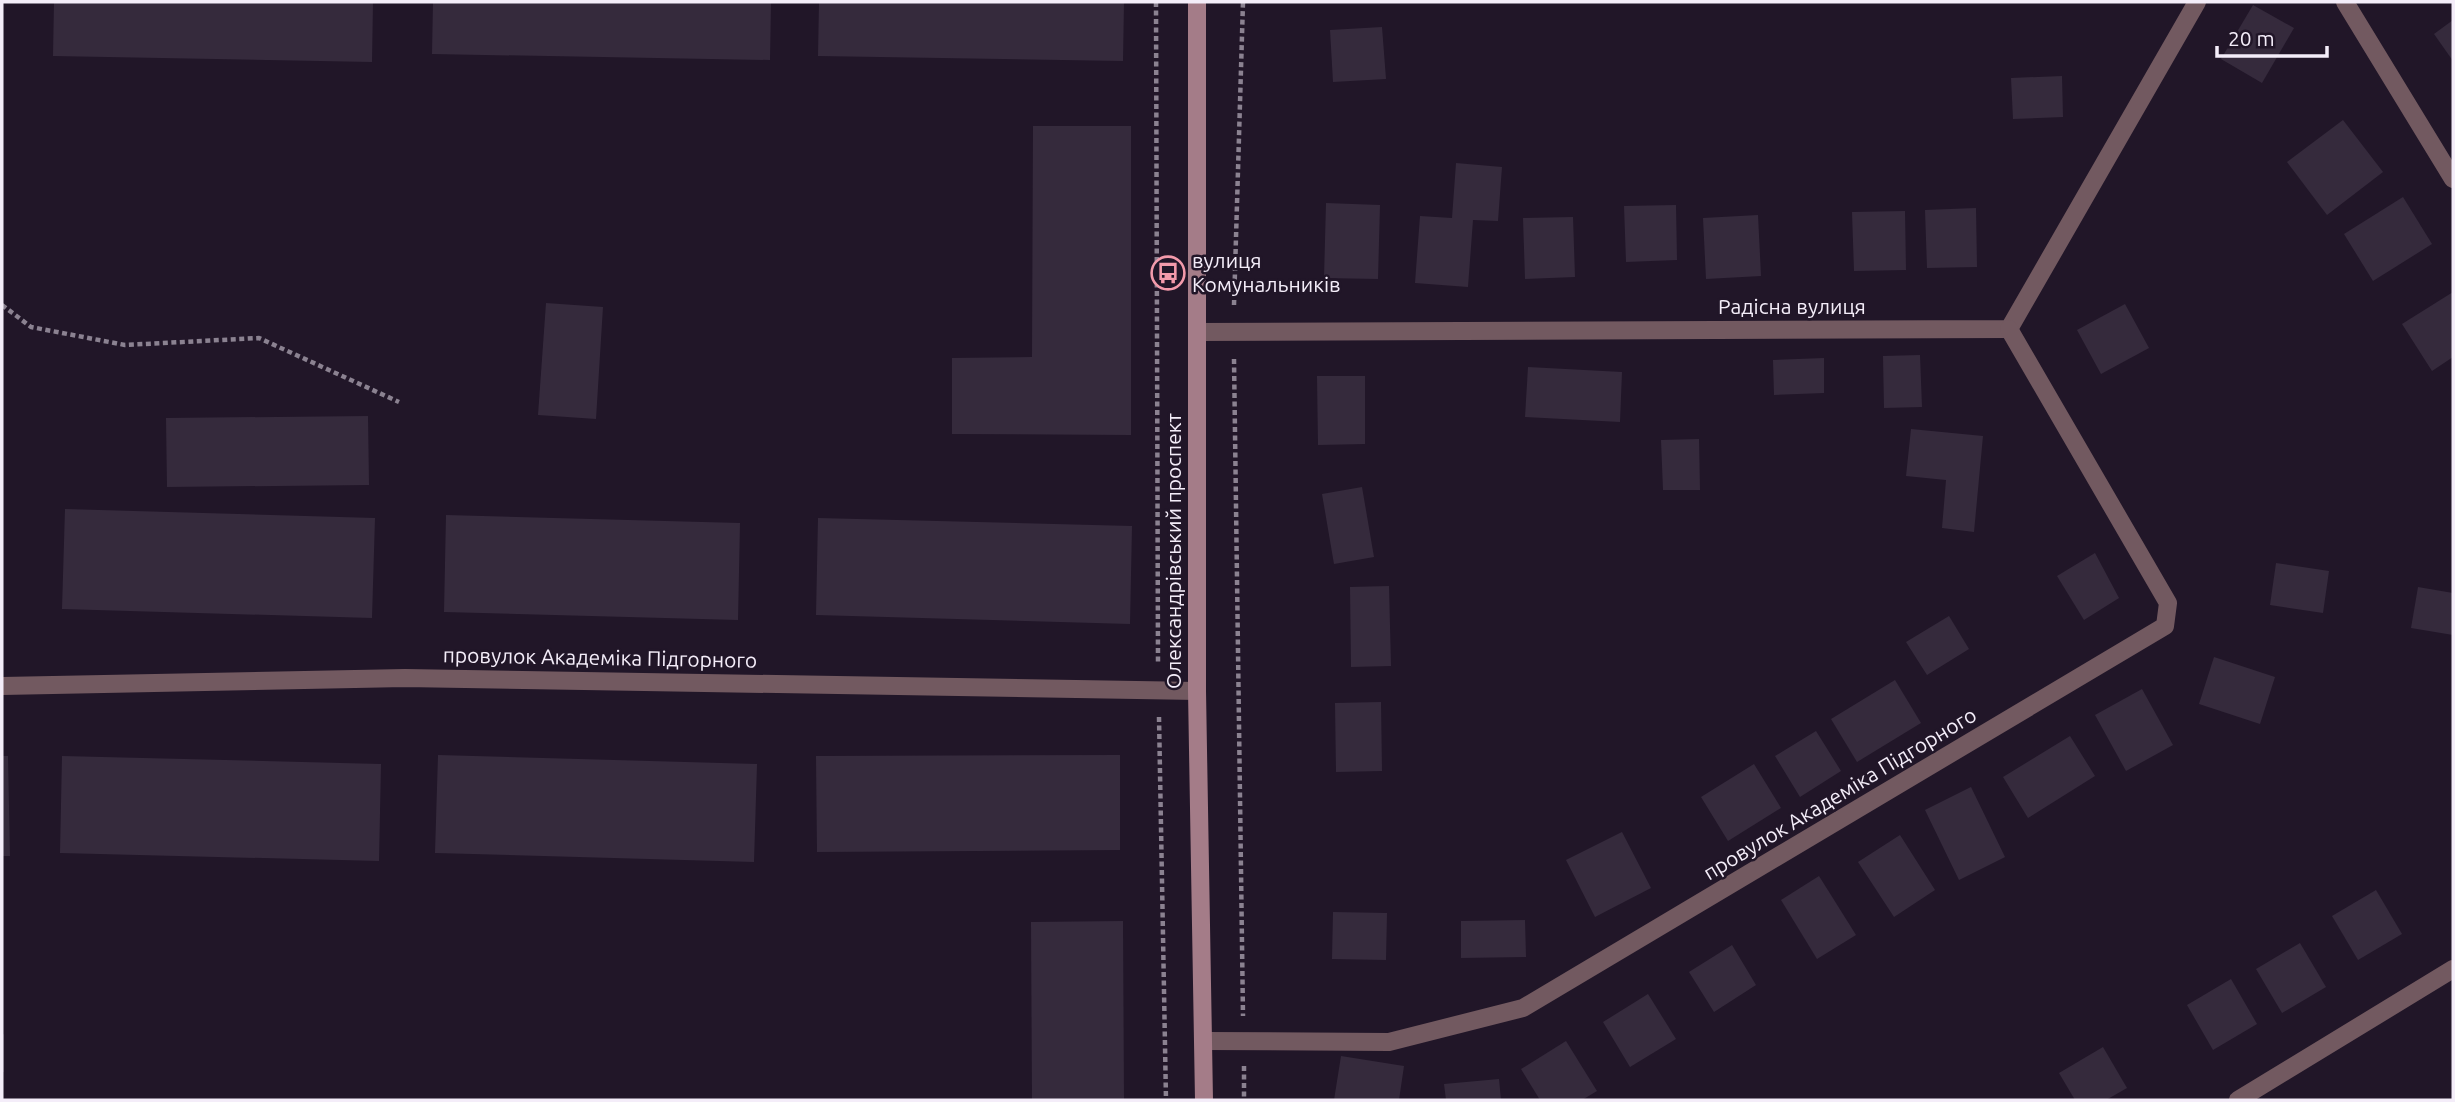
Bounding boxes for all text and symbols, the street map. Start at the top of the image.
scale bar [2217,14,2327,58]
text: 20 m [2228,26,2275,50]
place label: вулиця Комунальників [1192,248,1341,296]
bus stop icon: вулиця Комунальників [1149,254,1187,292]
street label: Радісна вулиця [1718,294,1866,318]
street label: Олександрівський проспект [1161,412,1185,689]
street label: провулок Академіка Підгорного [443,642,757,672]
street label: провулок Академіка Підгорного [1699,702,1980,884]

